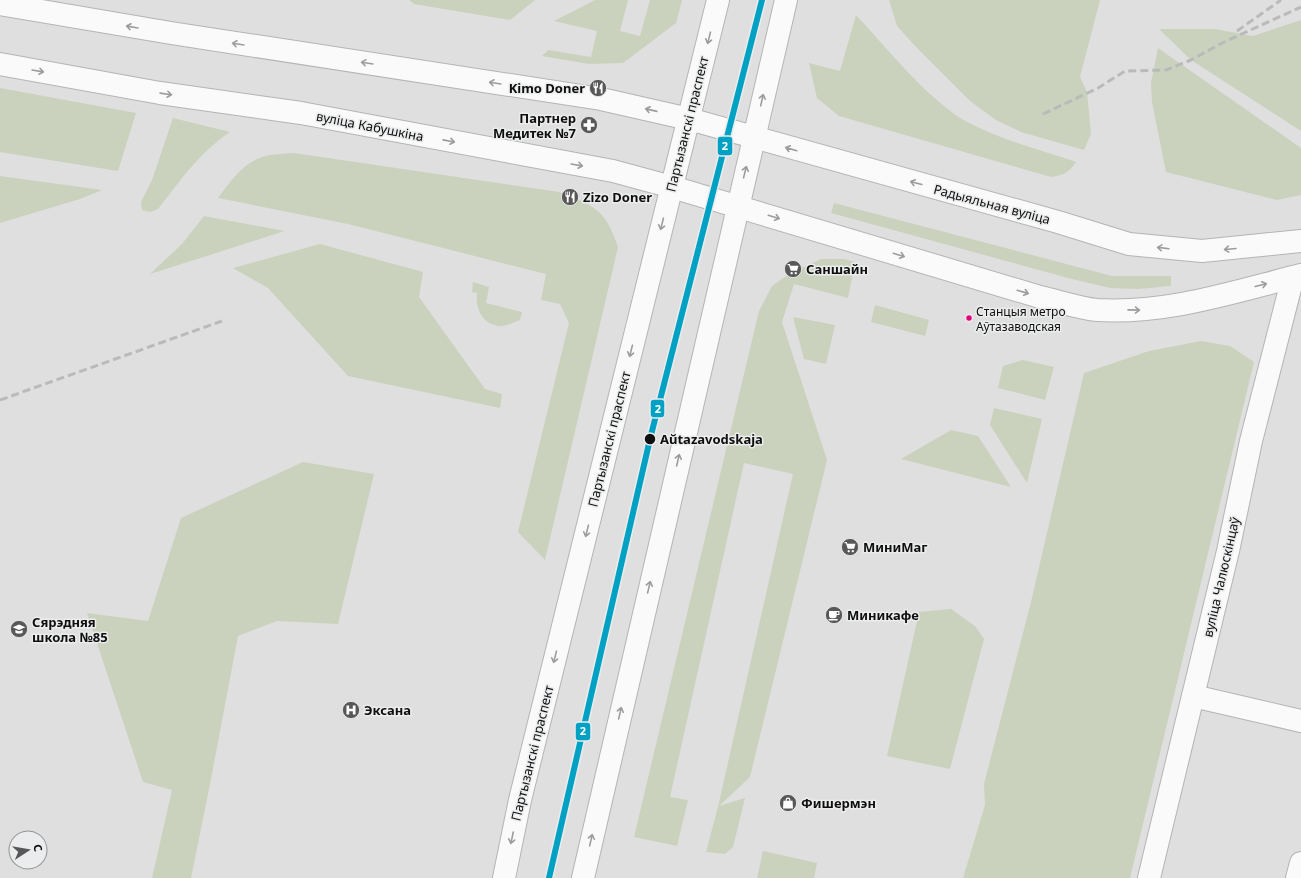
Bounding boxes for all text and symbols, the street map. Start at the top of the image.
one-way arrow [126,23,139,31]
one-way arrow [705,31,712,44]
one-way arrow [232,39,245,47]
street label: Партызанскі праспект [661,54,713,194]
one-way arrow [361,59,374,67]
one-way arrow [32,67,45,75]
restaurant icon: Kimo Doner [588,78,608,98]
one-way arrow [489,79,502,87]
place label: Kimo Doner [509,79,585,97]
one-way arrow [159,90,172,98]
one-way arrow [759,94,767,107]
one-way arrow [644,106,657,114]
street label: вуліца Кабушкіна [315,107,425,145]
place label: Партнер Медитек №7 [493,109,576,142]
pharmacy icon: Партнер Медитек №7 [579,115,599,135]
line badge: 2 [717,136,733,156]
one-way arrow [442,137,455,145]
text: 2 [722,138,728,153]
one-way arrow [785,144,798,152]
one-way arrow [570,161,583,169]
one-way arrow [742,166,750,179]
one-way arrow [910,179,923,186]
street label: Радыяльная вуліца [932,180,1052,228]
restaurant icon: Zizo Doner [560,187,580,207]
place label: Zizo Doner [583,188,652,206]
one-way arrow [768,214,781,221]
one-way arrow [658,218,665,231]
one-way arrow [1157,244,1170,252]
one-way arrow [1224,245,1237,252]
one-way arrow [892,252,905,259]
supermarket icon: Саншайн [783,259,803,279]
place label: Саншайн [806,260,868,278]
one-way arrow [1254,281,1267,288]
one-way arrow [1017,289,1030,296]
place label: Станцыя метро Аўтазаводская [976,303,1066,335]
one-way arrow [1127,307,1140,314]
marker: Станцыя метро Аўтазаводская [964,313,974,323]
one-way arrow [627,344,634,357]
street label: Партызанскі праспект [583,369,635,509]
line badge: 2 [650,399,665,418]
text: 2 [655,401,661,416]
place label: Aŭtazavodskaja [660,430,763,448]
marker: Aŭtazavodskaja [643,432,657,446]
one-way arrow [675,454,683,467]
street label: вуліца Чалюскінцаў [1198,515,1244,639]
one-way arrow [582,524,590,537]
supermarket icon: МиниМаг [840,537,860,557]
place label: МиниМаг [863,538,928,556]
one-way arrow [646,580,654,593]
cafe icon: Миникафе [824,605,844,625]
place label: Миникафе [847,606,919,624]
place label: Сярэдняя школа №85 [32,613,108,646]
school or university icon: Сярэдняя школа №85 [9,619,29,639]
one-way arrow [551,651,559,664]
street label: Партызанскі праспект [506,683,558,823]
hospital icon: Эксана [341,700,361,720]
place label: Эксана [364,701,411,719]
one-way arrow [617,707,625,720]
line badge: 2 [575,722,591,741]
text: 2 [580,723,586,738]
shop icon: Фишермэн [778,793,798,813]
place label: Фишермэн [801,794,876,812]
north arrow [8,830,48,870]
one-way arrow [508,831,516,844]
one-way arrow [588,834,596,847]
text: С [30,843,46,853]

